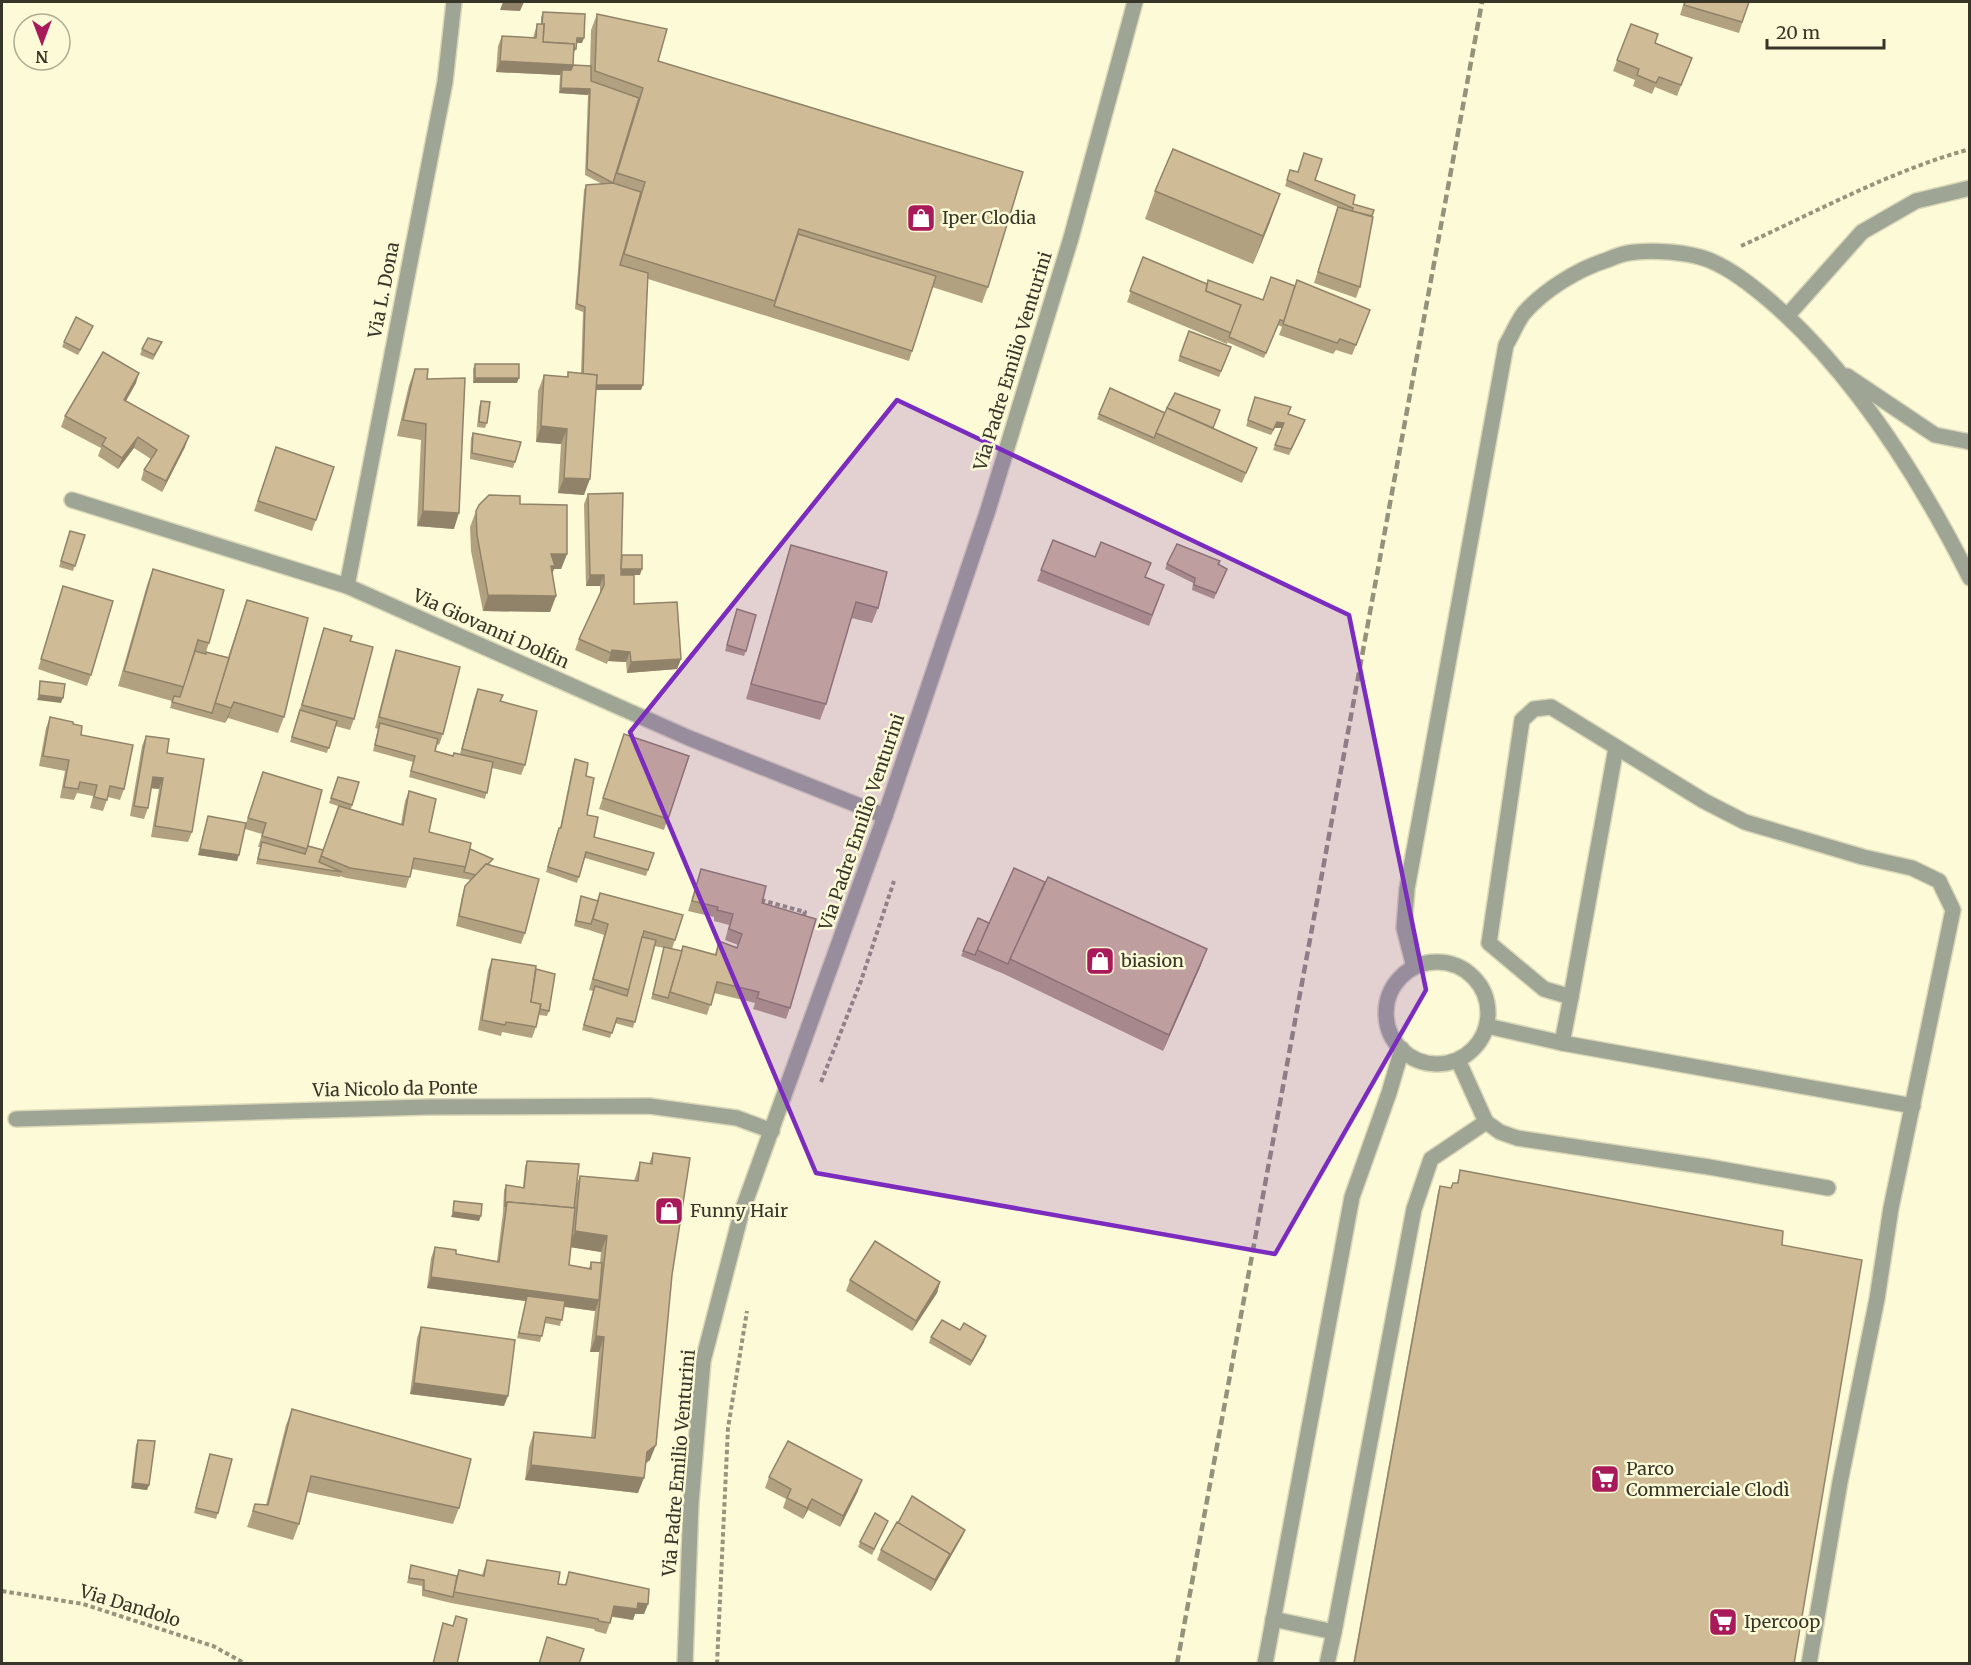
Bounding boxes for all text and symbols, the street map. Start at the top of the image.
north arrow [12,12,72,72]
scale bar [1767,12,1884,50]
text: 20 m [1776,21,1820,44]
text: N [35,47,48,67]
shop icon: Iper Clodia [905,202,937,234]
place label: Iper Clodia [942,206,1036,229]
street label: Via L. Dona [363,239,404,341]
street label: Via Padre Emilio Venturini [968,248,1057,474]
street label: Via Giovanni Dolfin [408,583,573,673]
street label: Via Padre Emilio Venturini [813,710,910,934]
shop icon: biasion [1084,945,1116,977]
place label: biasion [1120,949,1184,972]
street label: Via Nicolo da Ponte [311,1076,478,1101]
shop icon: Funny Hair [653,1195,685,1227]
place label: Funny Hair [690,1199,788,1222]
street label: Via Padre Emilio Venturini [657,1348,700,1578]
place label: Parco Commerciale Clodì [1626,1457,1790,1501]
supermarket icon: Parco Commerciale Clodì [1589,1463,1621,1495]
street label: Via Dandolo [76,1579,183,1632]
supermarket icon: Ipercoop [1707,1606,1739,1638]
place label: Ipercoop [1744,1610,1820,1633]

